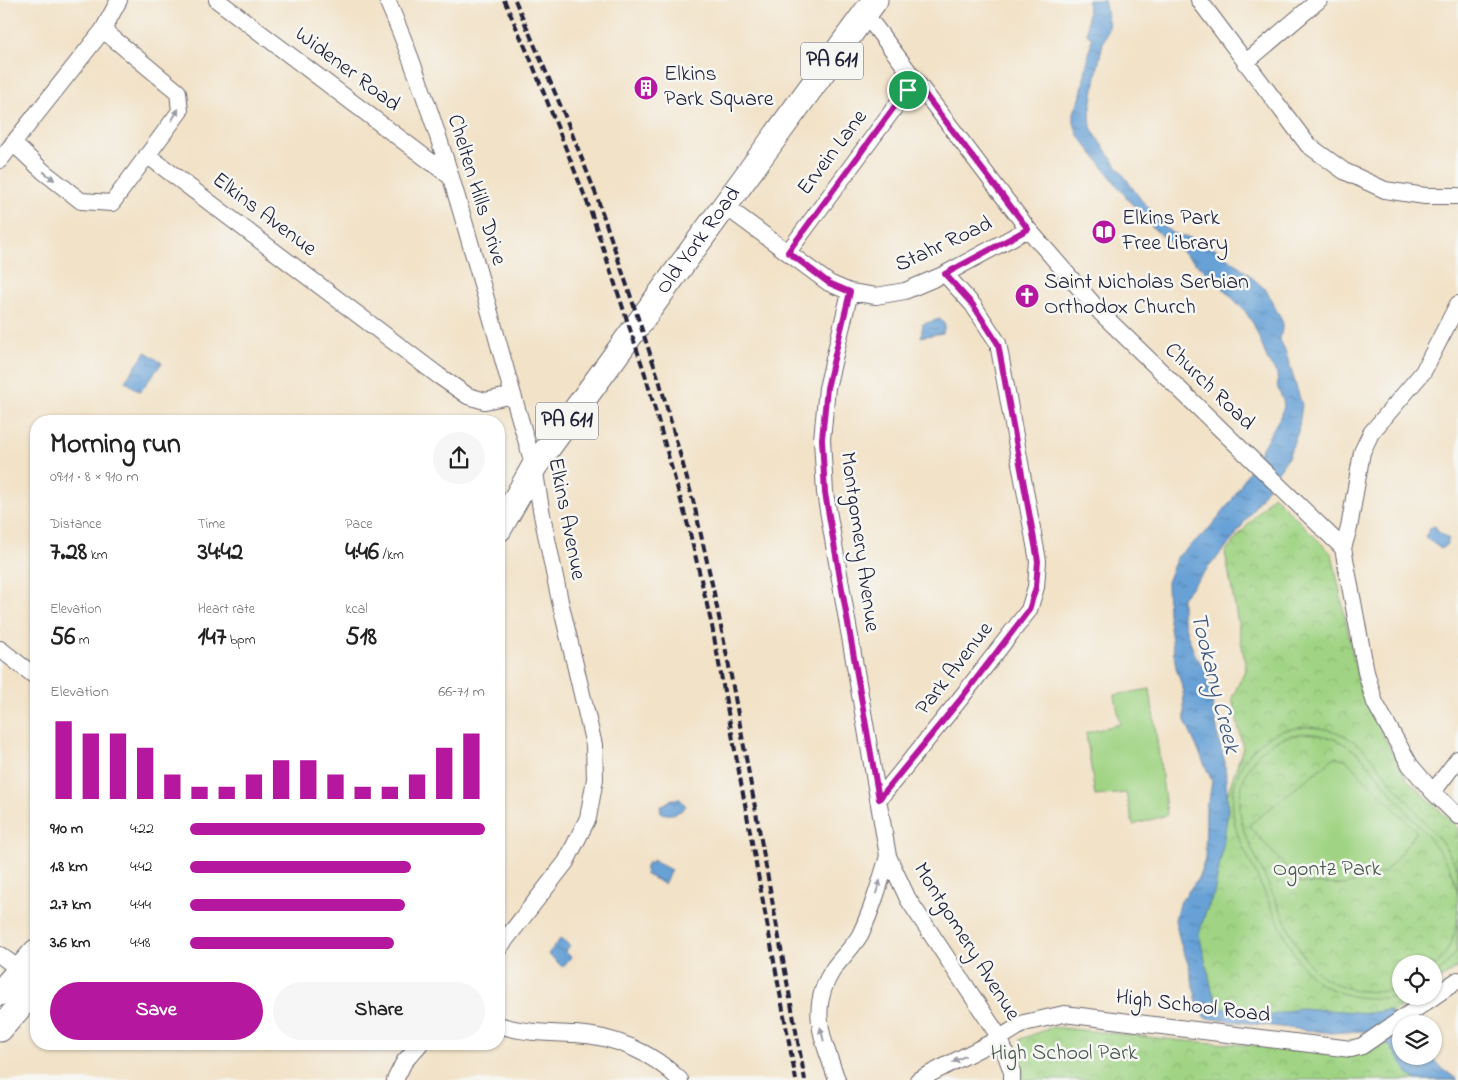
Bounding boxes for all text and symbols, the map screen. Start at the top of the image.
street label: Widener Road [287,20,407,120]
road number: PA 611 [801,42,863,80]
place label: Elkins Park Square [664,59,774,116]
pin [887,69,929,111]
building icon: Elkins Park Square [633,75,659,101]
icon: arrive [894,76,922,104]
street label: Ervein Lane [790,103,876,203]
one-way arrow [171,108,179,123]
street label: Chelten Hills Drive [438,111,514,270]
street label: Elkins Avenue [205,165,323,265]
one-way arrow [42,170,55,181]
street label: Old York Road [649,180,749,302]
place label: Elkins Park Free Library [1121,203,1228,261]
street label: Stahr Road [890,209,998,281]
library icon: Elkins Park Free Library [1091,219,1117,245]
place label: Saint Nicholas Serbian Orthodox Church [1044,267,1249,324]
church icon: Saint Nicholas Serbian Orthodox Church [1014,283,1040,309]
street label: Church Road [1156,335,1262,439]
road number: PA 611 [536,402,598,440]
text: Morning run [50,425,181,466]
button: share [433,432,485,484]
street label: Montgomery Avenue [830,450,888,634]
street label: Elkins Avenue [538,455,594,583]
text: 09:11 · 8 × 910 m [50,465,139,489]
text: Distance [50,514,102,535]
text: Time [198,514,225,535]
text: Pace [345,514,373,535]
text: 7.28 [50,535,87,571]
text: 34:42 [198,535,243,571]
text: 4:46 [345,535,379,571]
text: km [87,545,108,566]
text: /km [379,545,404,566]
text: Elevation [50,599,101,620]
text: Heart rate [198,599,255,620]
text: kcal [345,599,368,620]
water label: Tookany Creek [1180,609,1249,759]
street label: Park Avenue [908,615,1002,723]
text: 56 [50,620,75,656]
text: 147 [198,620,226,656]
text: 518 [345,620,377,656]
text: m [75,630,90,651]
text: bpm [226,630,256,651]
text: Elevation [50,680,109,704]
text: 66–71 m [438,680,485,704]
text: 910 m [50,817,83,841]
text: 4:22 [130,817,154,841]
park label: Ogontz Park [1273,854,1382,887]
text: 1.8 km [50,855,88,879]
text: 4:42 [130,855,153,879]
street label: Montgomery Avenue [903,857,1028,1028]
one-way arrow [875,880,883,895]
text: 2.7 km [50,893,91,917]
text: 4:44 [130,893,151,917]
text: 3.6 km [50,931,90,955]
text: 4:48 [130,931,151,955]
map controls [1392,955,1442,1065]
button: locate [1392,955,1442,1005]
button: Save [50,982,263,1040]
button: Share [273,982,485,1040]
street label: High School Road [1114,982,1272,1033]
button: layers [1392,1015,1442,1065]
one-way arrow [818,1026,826,1041]
park label: High School Park [990,1038,1138,1071]
one-way arrow [952,1055,966,1063]

